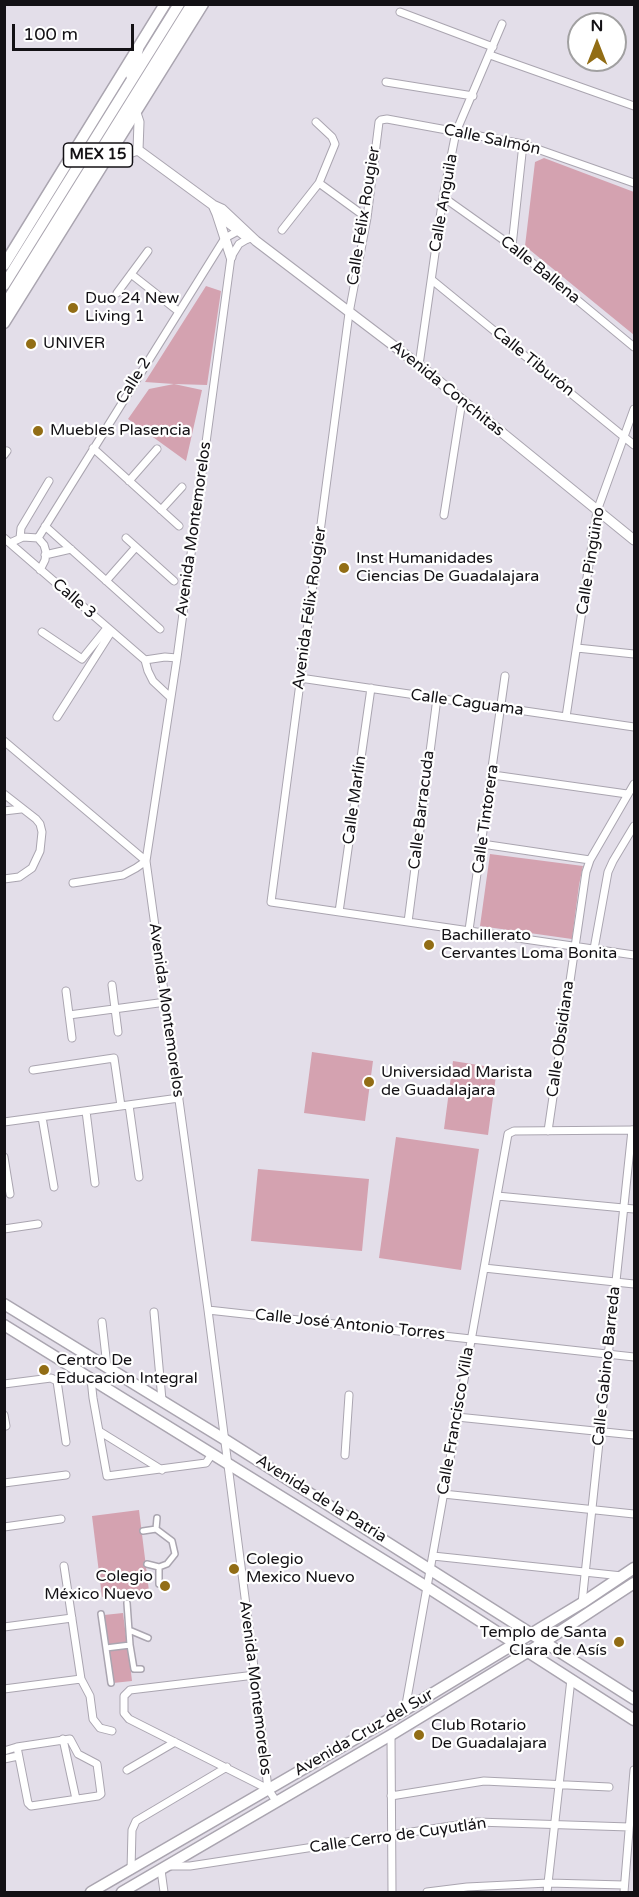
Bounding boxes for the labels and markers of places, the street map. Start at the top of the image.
place label: Duo 24 New Living 1 [85,289,179,327]
marker: Duo 24 New Living 1 [66,301,80,315]
place label: UNIVER [43,334,105,354]
marker: UNIVER [24,337,38,351]
place label: Muebles Plasencia [50,421,191,441]
marker: Muebles Plasencia [31,424,45,438]
place label: Inst Humanidades Ciencias De Guadalajara [356,549,539,587]
marker: Inst Humanidades Ciencias De Guadalajara [337,561,351,575]
place label: Bachillerato Cervantes Loma Bonita [441,926,617,964]
marker: Bachillerato Cervantes Loma Bonita [422,938,436,952]
place label: Universidad Marista de Guadalajara [381,1063,532,1101]
marker: Universidad Marista de Guadalajara [362,1075,376,1089]
place label: Centro De Educacion Integral [56,1351,198,1389]
marker: Centro De Educacion Integral [37,1363,51,1377]
place label: Colegio Mexico Nuevo [246,1550,355,1588]
marker: Colegio Mexico Nuevo [227,1562,241,1576]
place label: Colegio México Nuevo [44,1567,153,1605]
marker: Colegio México Nuevo [158,1579,172,1593]
place label: Templo de Santa Clara de Asís [480,1623,607,1661]
marker: Templo de Santa Clara de Asís [612,1635,626,1649]
place label: Club Rotario De Guadalajara [431,1716,547,1754]
marker: Club Rotario De Guadalajara [412,1728,426,1742]

